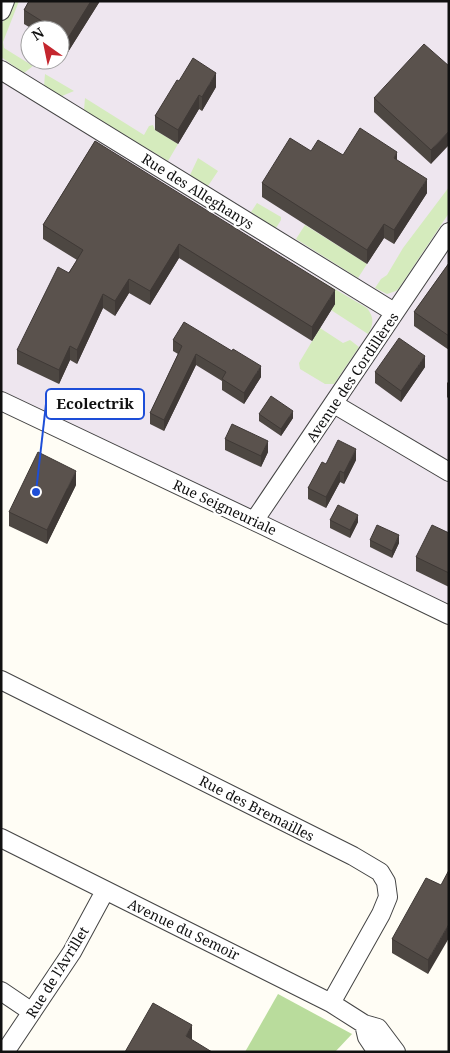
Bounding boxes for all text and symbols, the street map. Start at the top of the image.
north arrow [20,20,70,70]
text: N [28,23,47,45]
street label: Rue des Alleghanys [138,149,258,233]
street label: Avenue des Cordillères [301,308,403,446]
callout: Ecolectrik [46,389,144,419]
text: Ecolectrik [56,393,134,413]
street label: Rue Seigneuriale [170,475,280,539]
street label: Rue des Bremailles [196,771,318,845]
street label: Avenue du Semoir [125,894,243,965]
street label: Rue de l'Avrillet [21,923,93,1021]

